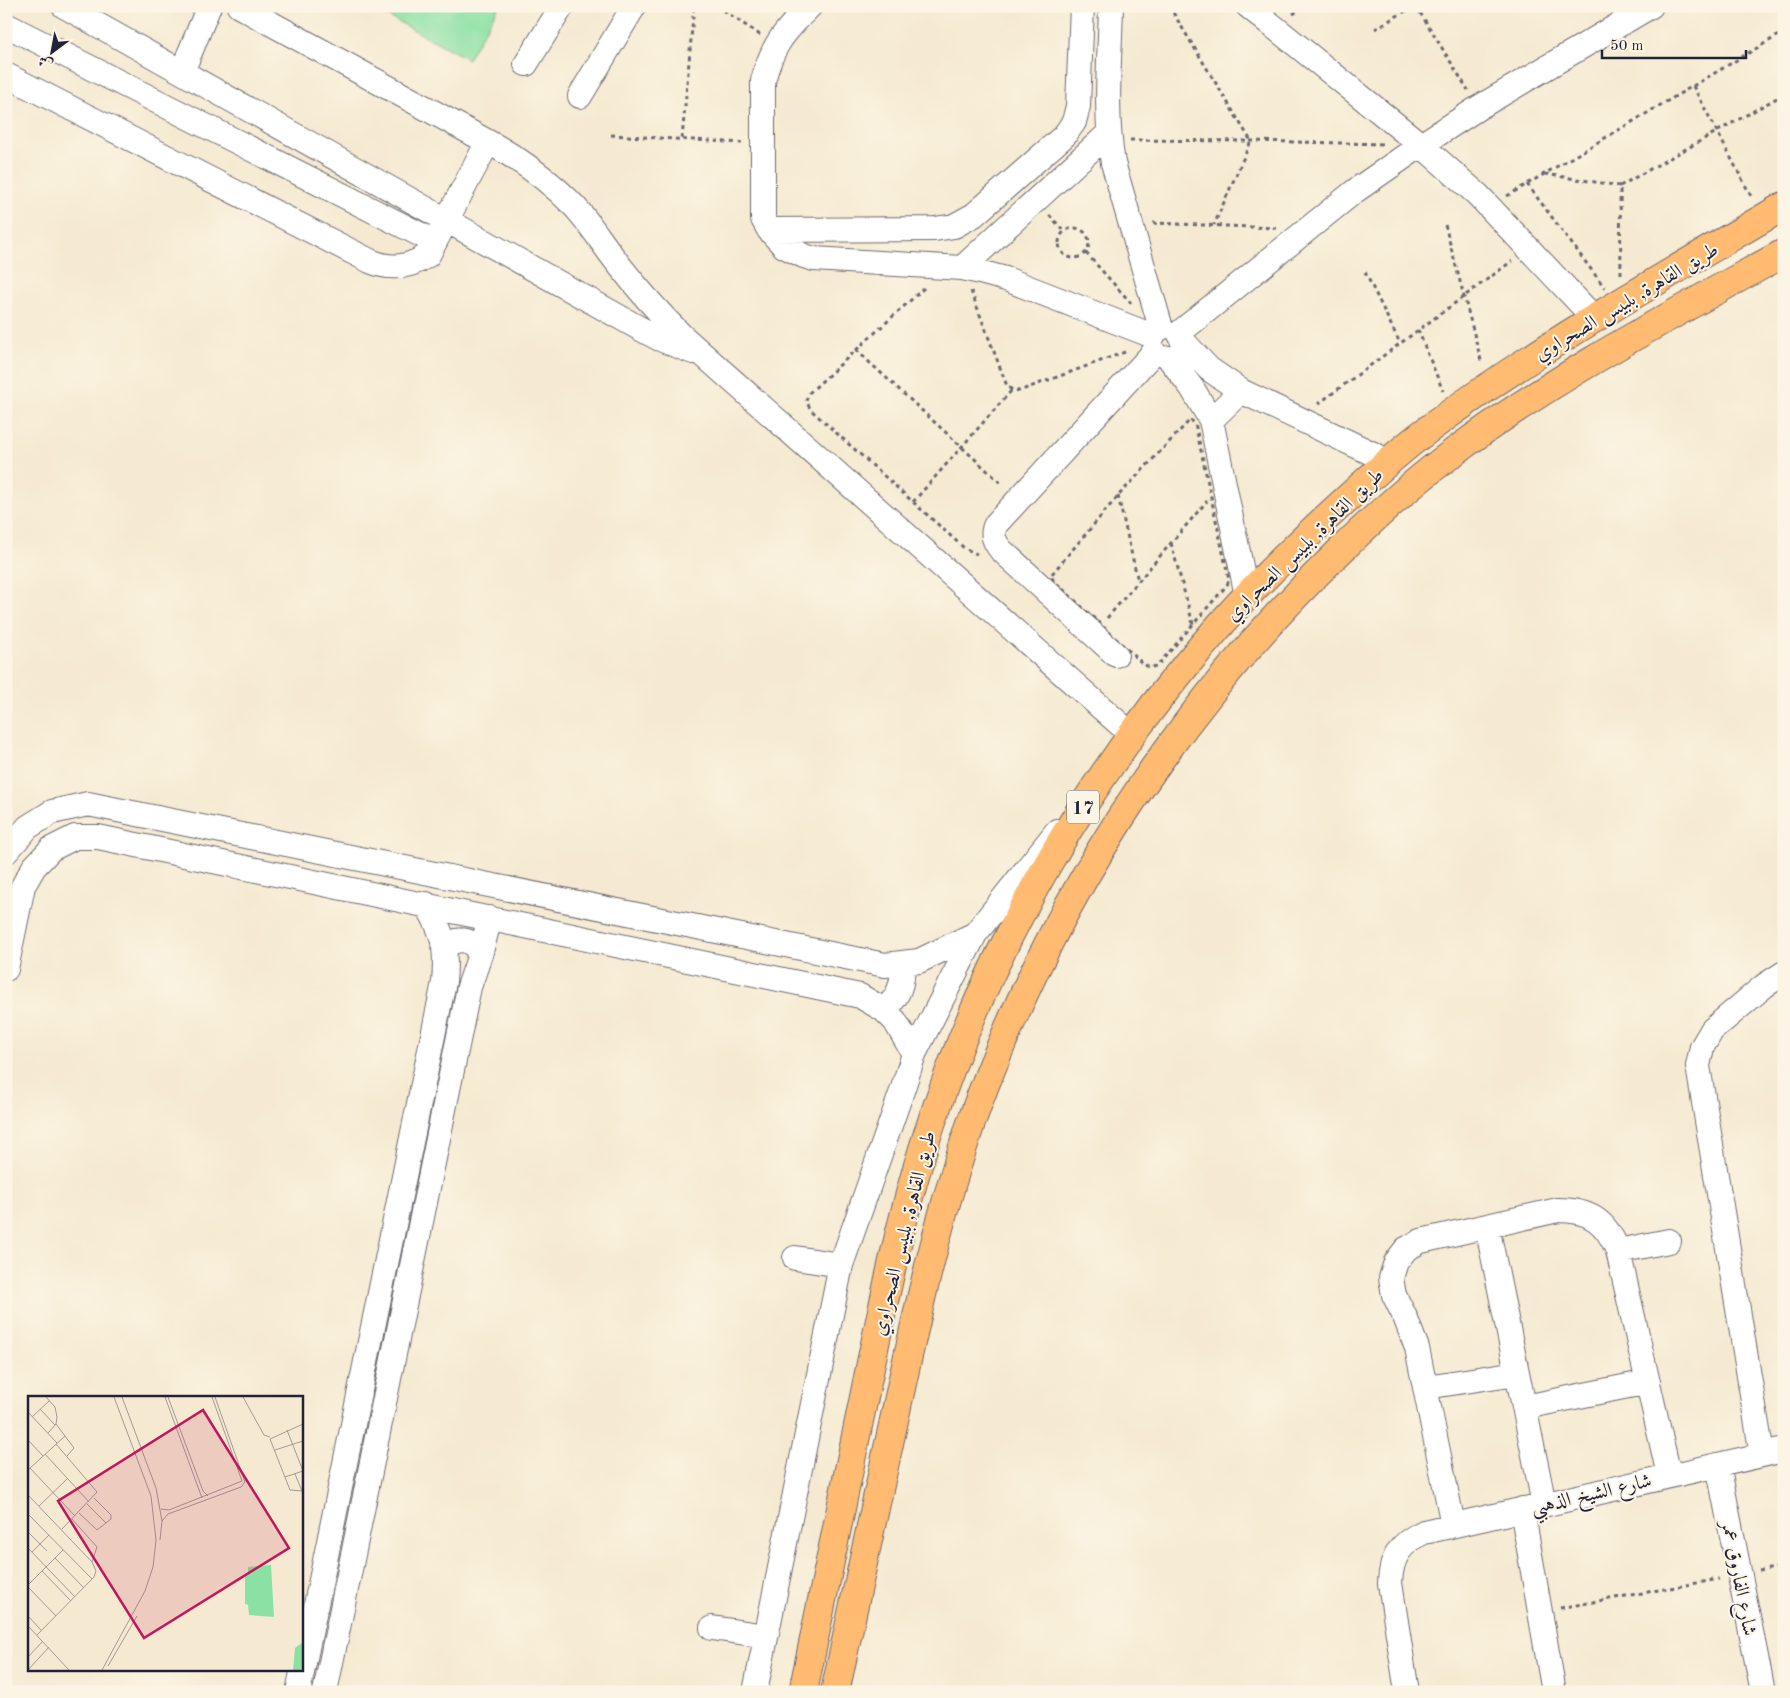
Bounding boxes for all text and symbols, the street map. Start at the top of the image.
north arrow [28,28,78,78]
scale bar [1602,28,1746,60]
text: 50 m [1610,39,1644,54]
text: ش [36,53,55,72]
street label: طريق القاهرة, بلبيس الصحراوي [1532,240,1724,369]
street label: طريق القاهرة, بلبيس الصحراوي [1223,465,1391,629]
road number: 17 [1067,790,1099,824]
street label: طريق القاهرة, بلبيس الصحراوي [870,1129,944,1339]
inset map [28,1396,302,1670]
street label: شارع الشيخ الذهبي [1529,1471,1655,1525]
street label: شارع الفاروق عمر [1711,1517,1759,1639]

